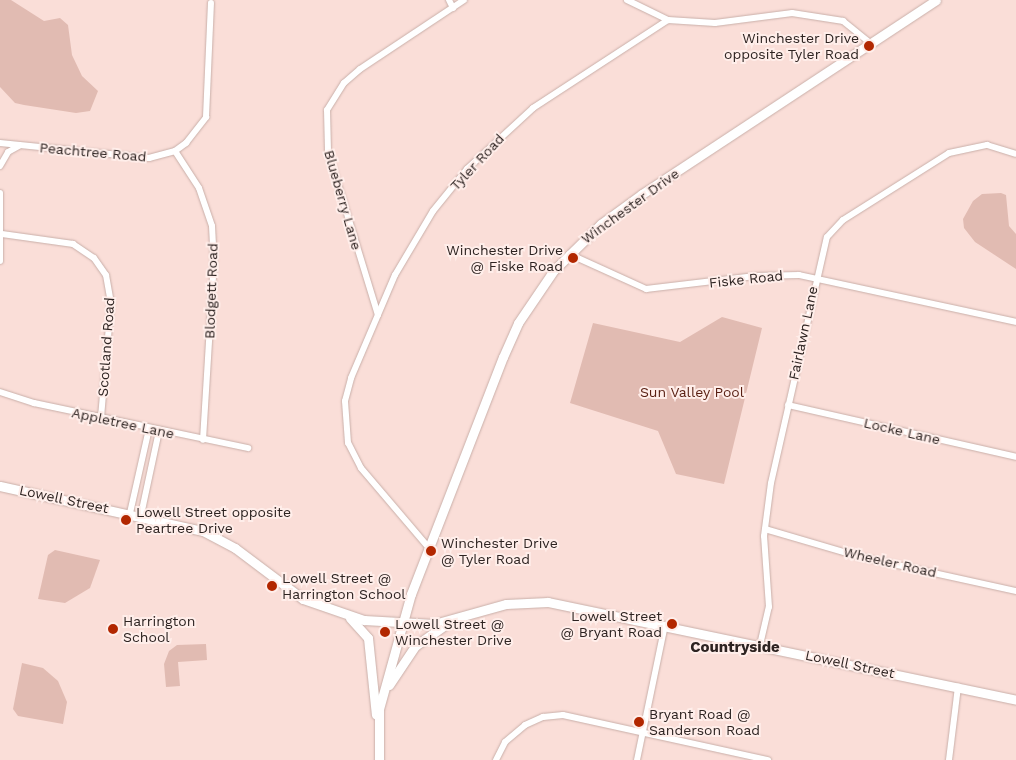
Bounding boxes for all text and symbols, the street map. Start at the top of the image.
place label: Winchester Drive opposite Tyler Road [723,30,859,62]
marker: Winchester Drive opposite Tyler Road [863,40,875,52]
street label: Tyler Road [446,130,508,194]
street label: Peachtree Road [39,139,147,165]
street label: Blueberry Lane [321,148,365,252]
street label: Winchester Drive [578,165,682,247]
place label: Winchester Drive @ Fiske Road [446,242,563,274]
street label: Blodgett Road [201,243,221,339]
marker: Winchester Drive @ Fiske Road [567,252,579,264]
street label: Fiske Road [708,267,784,291]
street label: Fairlawn Lane [785,285,821,381]
street label: Scotland Road [94,297,118,397]
park label: Sun Valley Pool [640,384,744,400]
street label: Appletree Lane [70,404,176,442]
street label: Locke Lane [862,414,942,448]
street label: Lowell Street [18,481,110,517]
place label: Lowell Street opposite Peartree Drive [136,504,292,536]
marker: Lowell Street opposite Peartree Drive [120,514,132,526]
place label: Winchester Drive @ Tyler Road [441,535,558,568]
street label: Wheeler Road [842,543,938,581]
marker: Winchester Drive @ Tyler Road [425,545,437,557]
place label: Lowell Street @ Harrington School [282,570,406,602]
marker: Lowell Street @ Harrington School [266,580,278,592]
place label: Lowell Street @ Bryant Road [561,608,662,640]
place label: Harrington School [123,613,195,646]
place label: Lowell Street @ Winchester Drive [395,616,512,648]
marker: Lowell Street @ Bryant Road [666,618,678,630]
marker: Harrington School [107,623,119,635]
marker: Lowell Street @ Winchester Drive [379,626,391,638]
district label: Countryside [690,639,780,657]
street label: Lowell Street [804,646,896,682]
place label: Bryant Road @ Sanderson Road [649,706,760,739]
marker: Bryant Road @ Sanderson Road [633,716,645,728]

